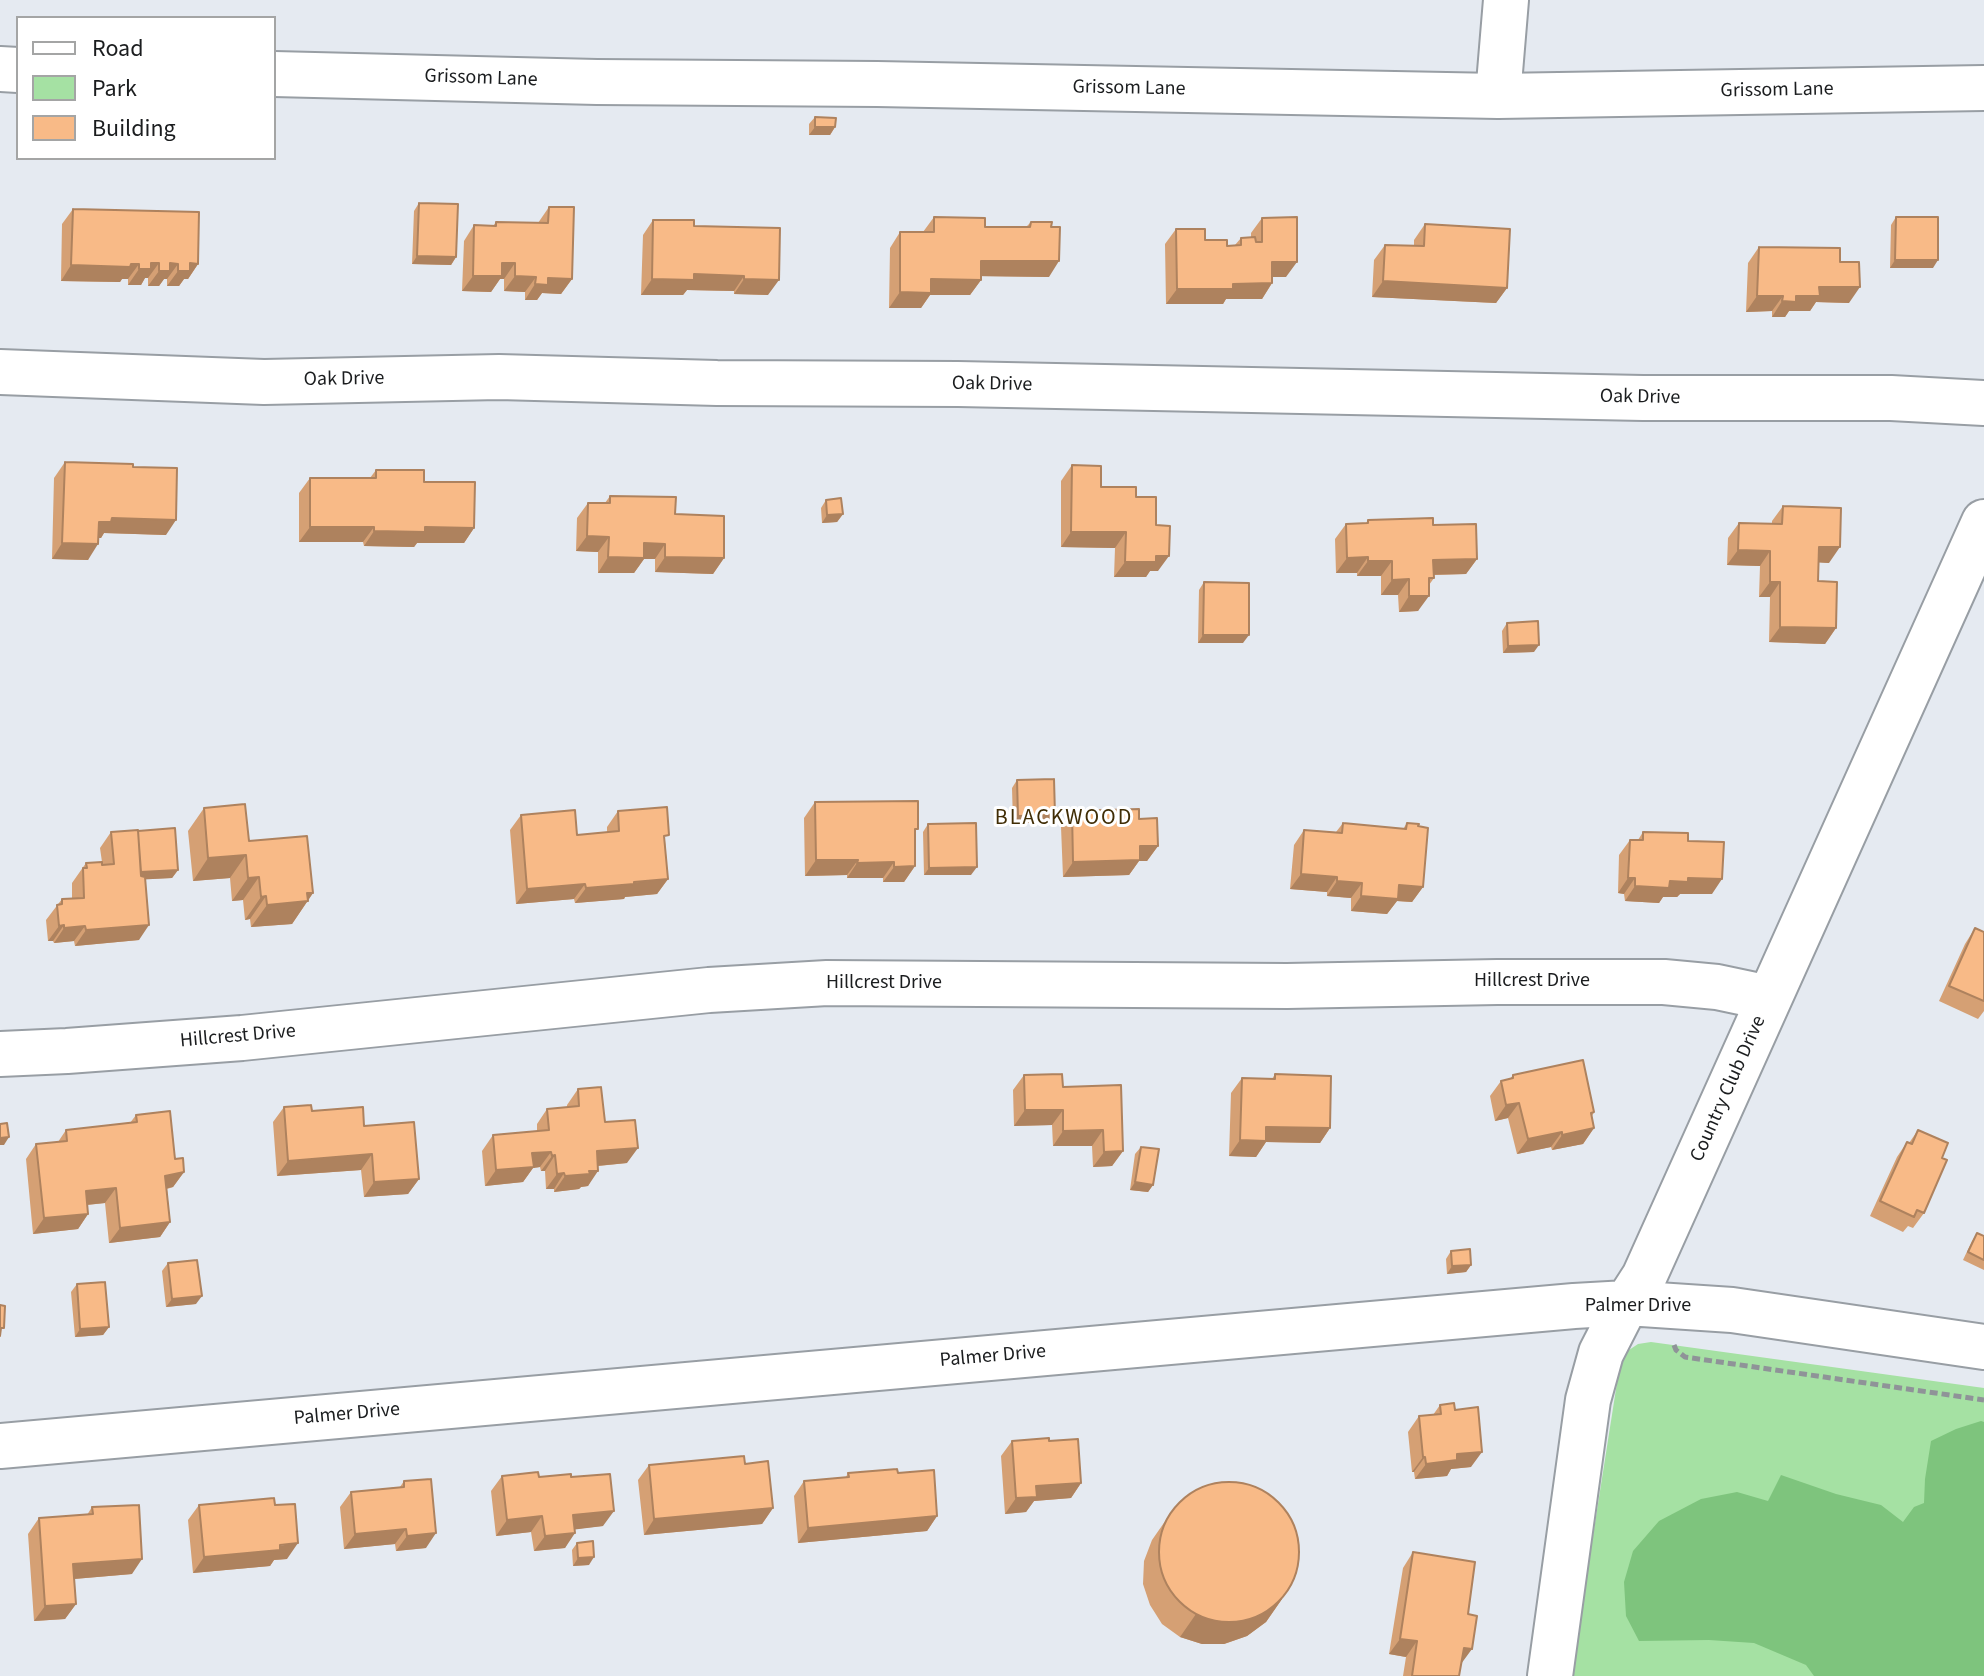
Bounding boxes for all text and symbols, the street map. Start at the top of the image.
legend [16,16,276,160]
text: Road [92,31,144,66]
street label: Grissom Lane [424,65,538,93]
text: Park [92,71,137,106]
street label: Grissom Lane [1072,76,1186,102]
street label: Grissom Lane [1720,78,1834,104]
text: Building [92,111,176,146]
street label: Oak Drive [303,367,385,393]
street label: Oak Drive [951,372,1033,398]
street label: Oak Drive [1599,385,1681,411]
district label: BLACKWOOD [995,806,1133,832]
street label: Hillcrest Drive [1474,970,1590,994]
street label: Hillcrest Drive [826,972,942,996]
street label: Country Club Drive [1686,1012,1772,1166]
street label: Hillcrest Drive [179,1020,297,1054]
street label: Palmer Drive [1585,1295,1691,1319]
street label: Palmer Drive [939,1340,1047,1374]
street label: Palmer Drive [293,1398,401,1432]

